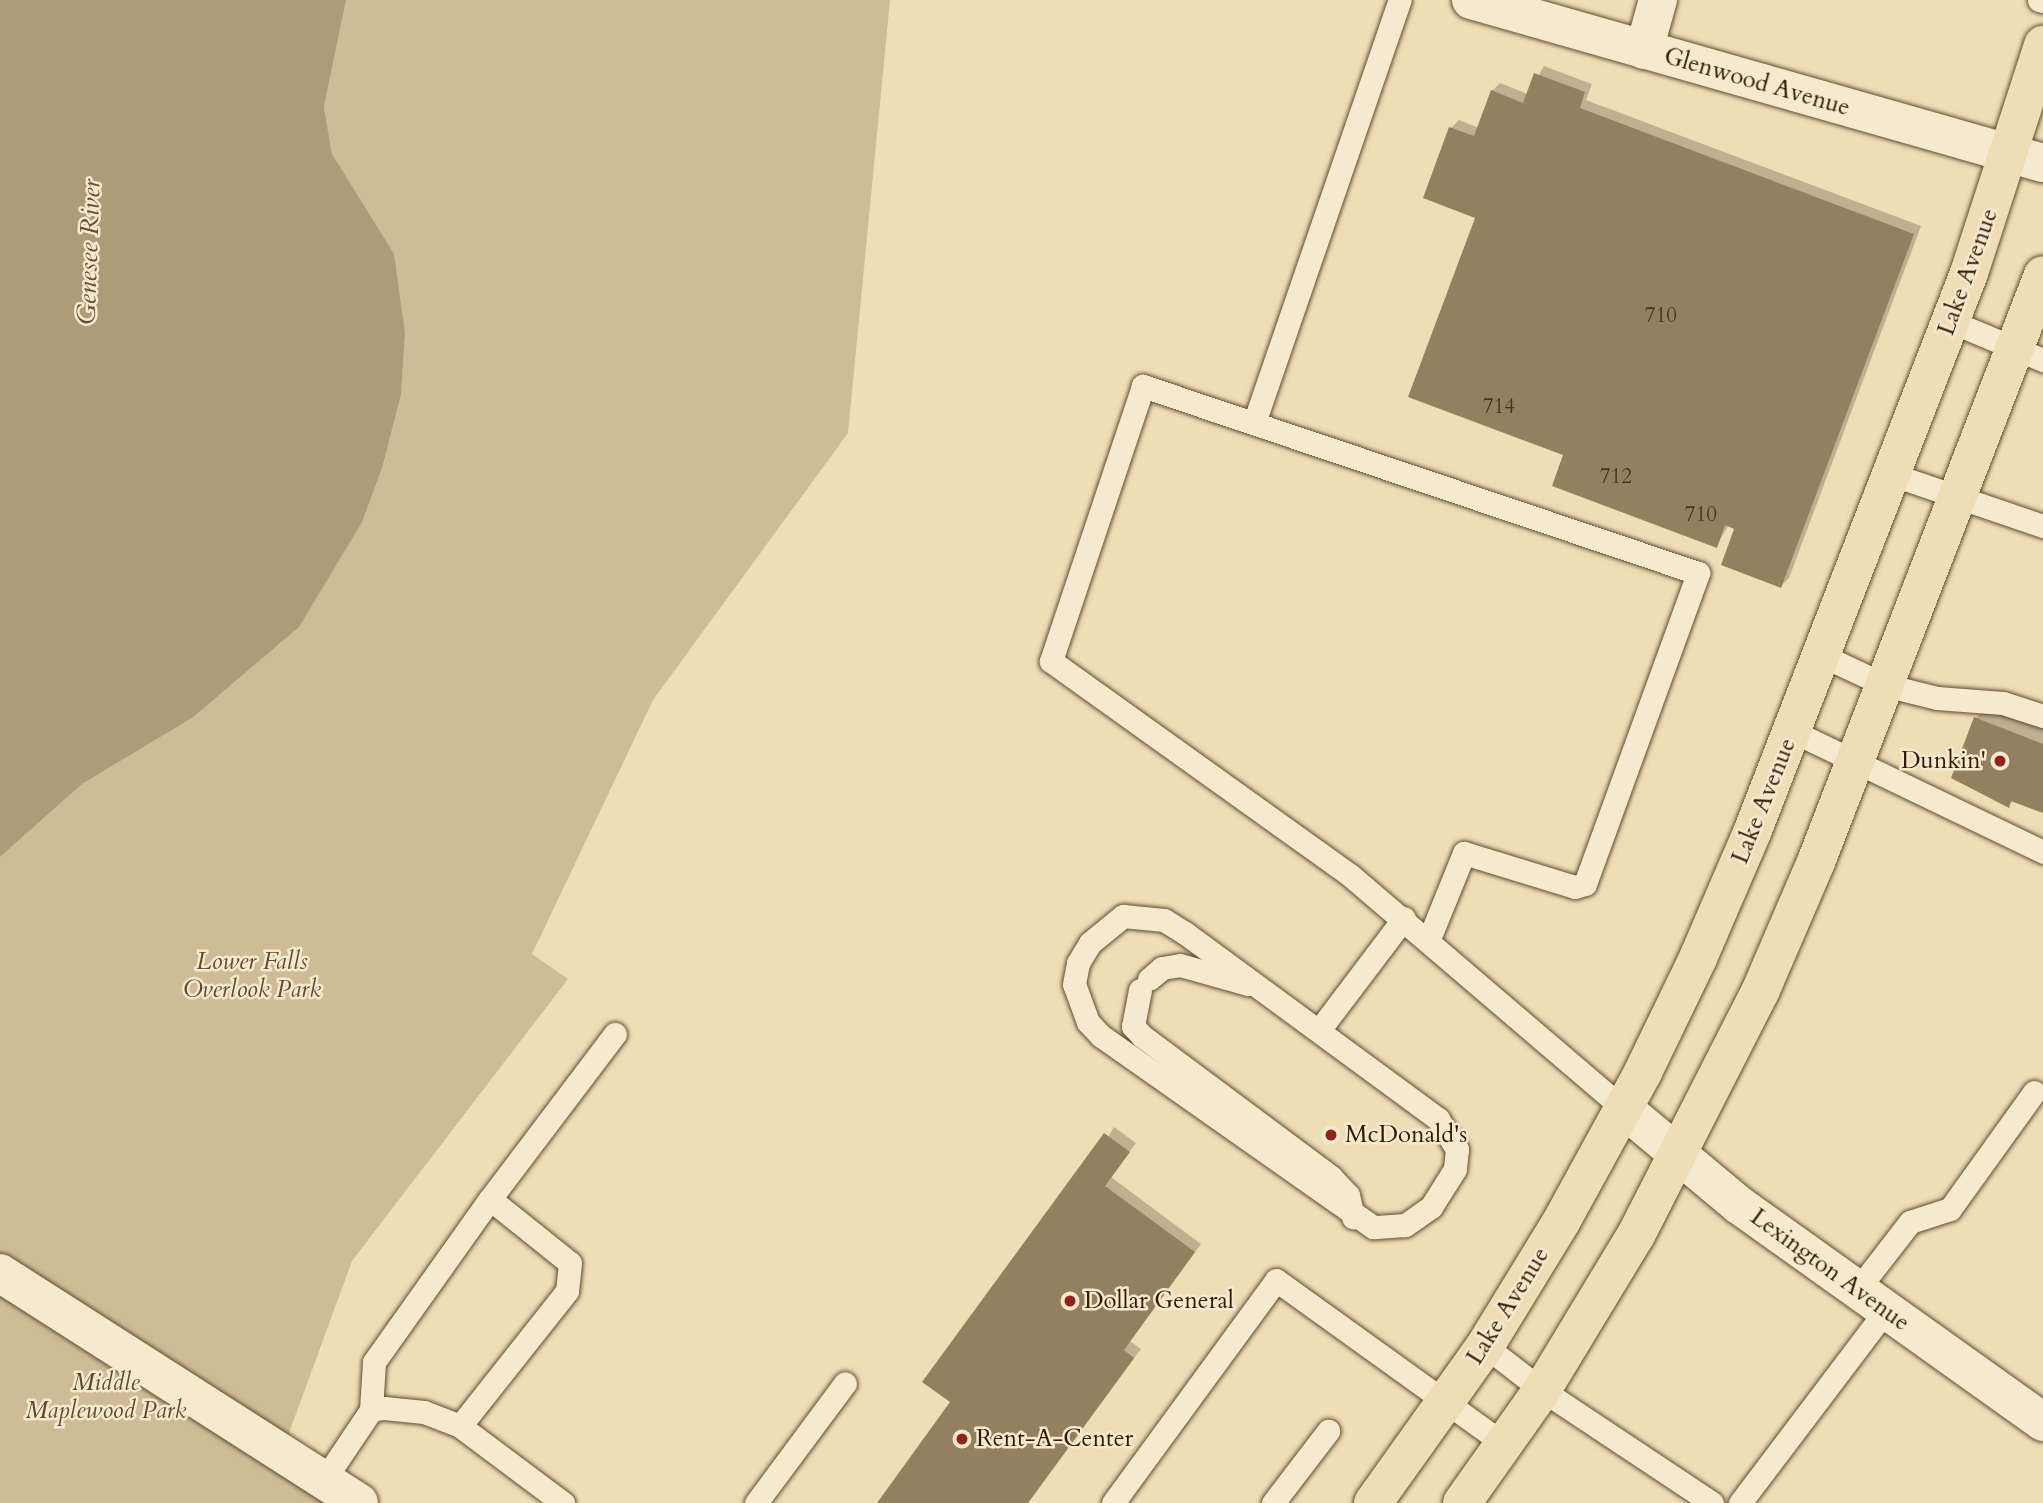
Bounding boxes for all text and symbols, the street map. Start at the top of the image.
street label: Glenwood Avenue [1661,42,1853,122]
water label: Genesee River [71,179,107,325]
street label: Lake Avenue [1932,205,2004,339]
house number: 710 [1645,303,1677,329]
house number: 714 [1483,394,1515,420]
house number: 712 [1600,464,1632,490]
house number: 710 [1685,502,1717,528]
street label: Lake Avenue [1726,734,1802,868]
place label: Dunkin' [1901,747,1986,775]
marker: Dunkin' [1992,753,2008,769]
park label: Lower Falls Overlook Park [183,948,321,1004]
place label: McDonald's [1345,1121,1467,1149]
marker: McDonald's [1323,1127,1339,1143]
street label: Lexington Avenue [1745,1203,1915,1337]
street label: Lake Avenue [1461,1242,1555,1370]
place label: Dollar General [1084,1287,1234,1315]
marker: Dollar General [1062,1293,1078,1309]
park label: Middle Maplewood Park [26,1369,186,1425]
place label: Rent-A-Center [976,1425,1133,1453]
marker: Rent-A-Center [954,1431,970,1447]

